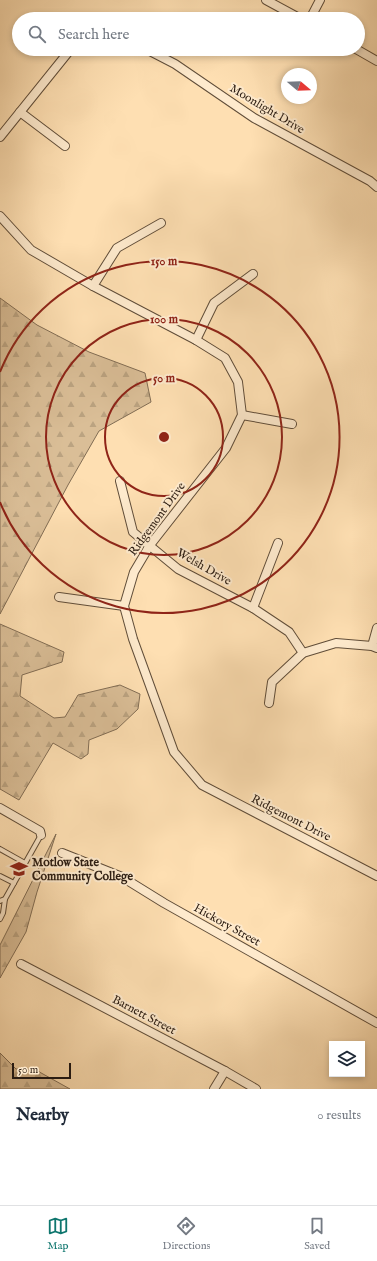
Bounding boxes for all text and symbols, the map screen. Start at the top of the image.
search box [12,12,365,56]
icon: search [26,23,48,45]
text: Search here [58,25,129,44]
north arrow [281,68,317,104]
street label: Moonlight Drive [227,81,307,137]
text: 150 m [151,254,178,269]
text: 100 m [150,312,179,327]
text: 50 m [153,371,176,386]
centre of rings [157,430,171,444]
street label: Ridgemont Drive [125,479,189,559]
street label: Welsh Drive [174,545,235,589]
street label: Ridgemont Drive [249,791,334,845]
place label: Motlow State Community College [32,855,133,885]
school or university icon: Motlow State Community College [9,859,29,879]
street label: Hickory Street [191,900,263,950]
street label: Barnett Street [110,992,178,1038]
map controls [329,1041,365,1077]
button: layers [329,1041,365,1077]
scale bar [12,1061,71,1080]
text: 50 m [18,1063,38,1077]
text: Nearby [16,1105,69,1126]
text: 0 results [317,1107,361,1124]
tab: Map [47,1215,69,1253]
tab: Directions [163,1215,210,1253]
tab: Saved [304,1215,330,1253]

